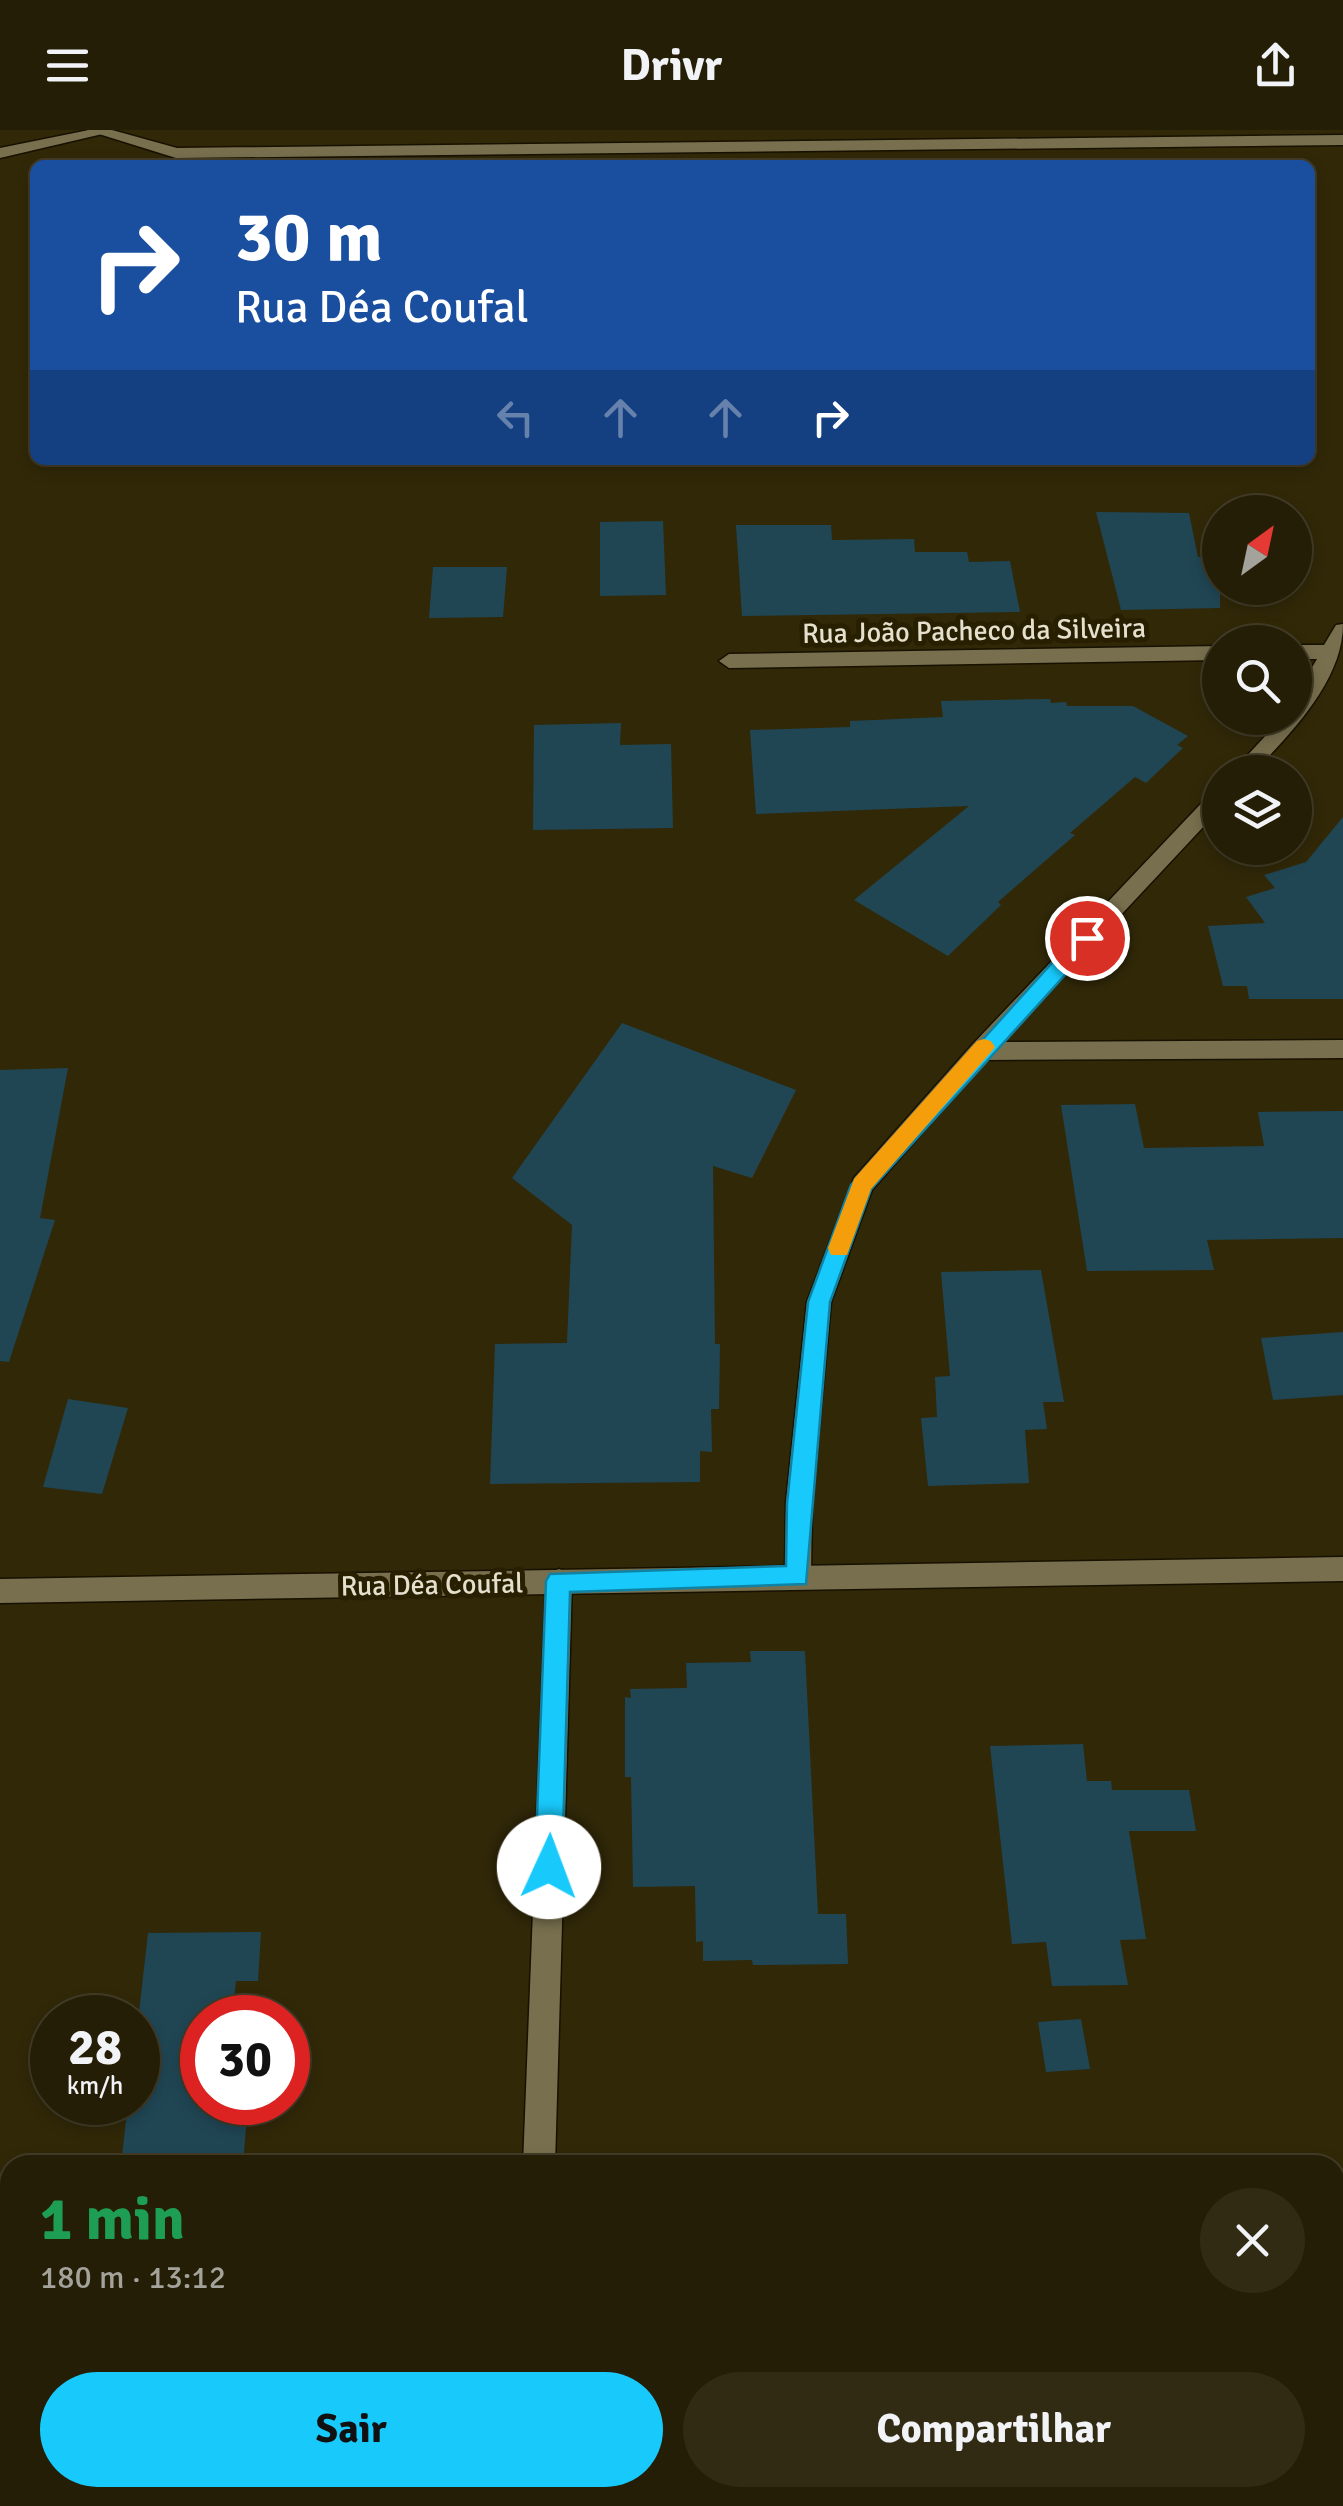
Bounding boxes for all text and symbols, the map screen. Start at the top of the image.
icon: menu [40,38,95,93]
text: Drivr [621,38,722,93]
icon: share [1248,38,1303,93]
text: 30 m [235,194,383,280]
icon: right [70,200,200,330]
text: Rua Déa Coufal [235,280,529,335]
icon: left [488,390,543,445]
icon: ahead [593,390,648,445]
icon: ahead [698,390,753,445]
icon: right [803,390,858,445]
north arrow [1202,495,1312,605]
map controls [1202,495,1312,865]
street label: Rua João Pacheco da Silveira [802,611,1146,651]
button: search [1202,625,1312,735]
button: layers [1202,755,1312,865]
pin [1045,896,1130,981]
icon: arrive [1060,911,1115,966]
street label: Rua Déa Coufal [340,1566,524,1604]
position arrow [497,1815,601,1919]
speed limit sign: 30 [180,1995,310,2125]
text: 28 [68,2017,122,2079]
text: km/h [67,2070,123,2101]
text: 1 min [40,2183,185,2257]
button: close [1200,2188,1305,2293]
text: 180 m · 13:12 [40,2258,226,2297]
button: Sair [40,2372,663,2487]
button: Compartilhar [683,2372,1305,2487]

